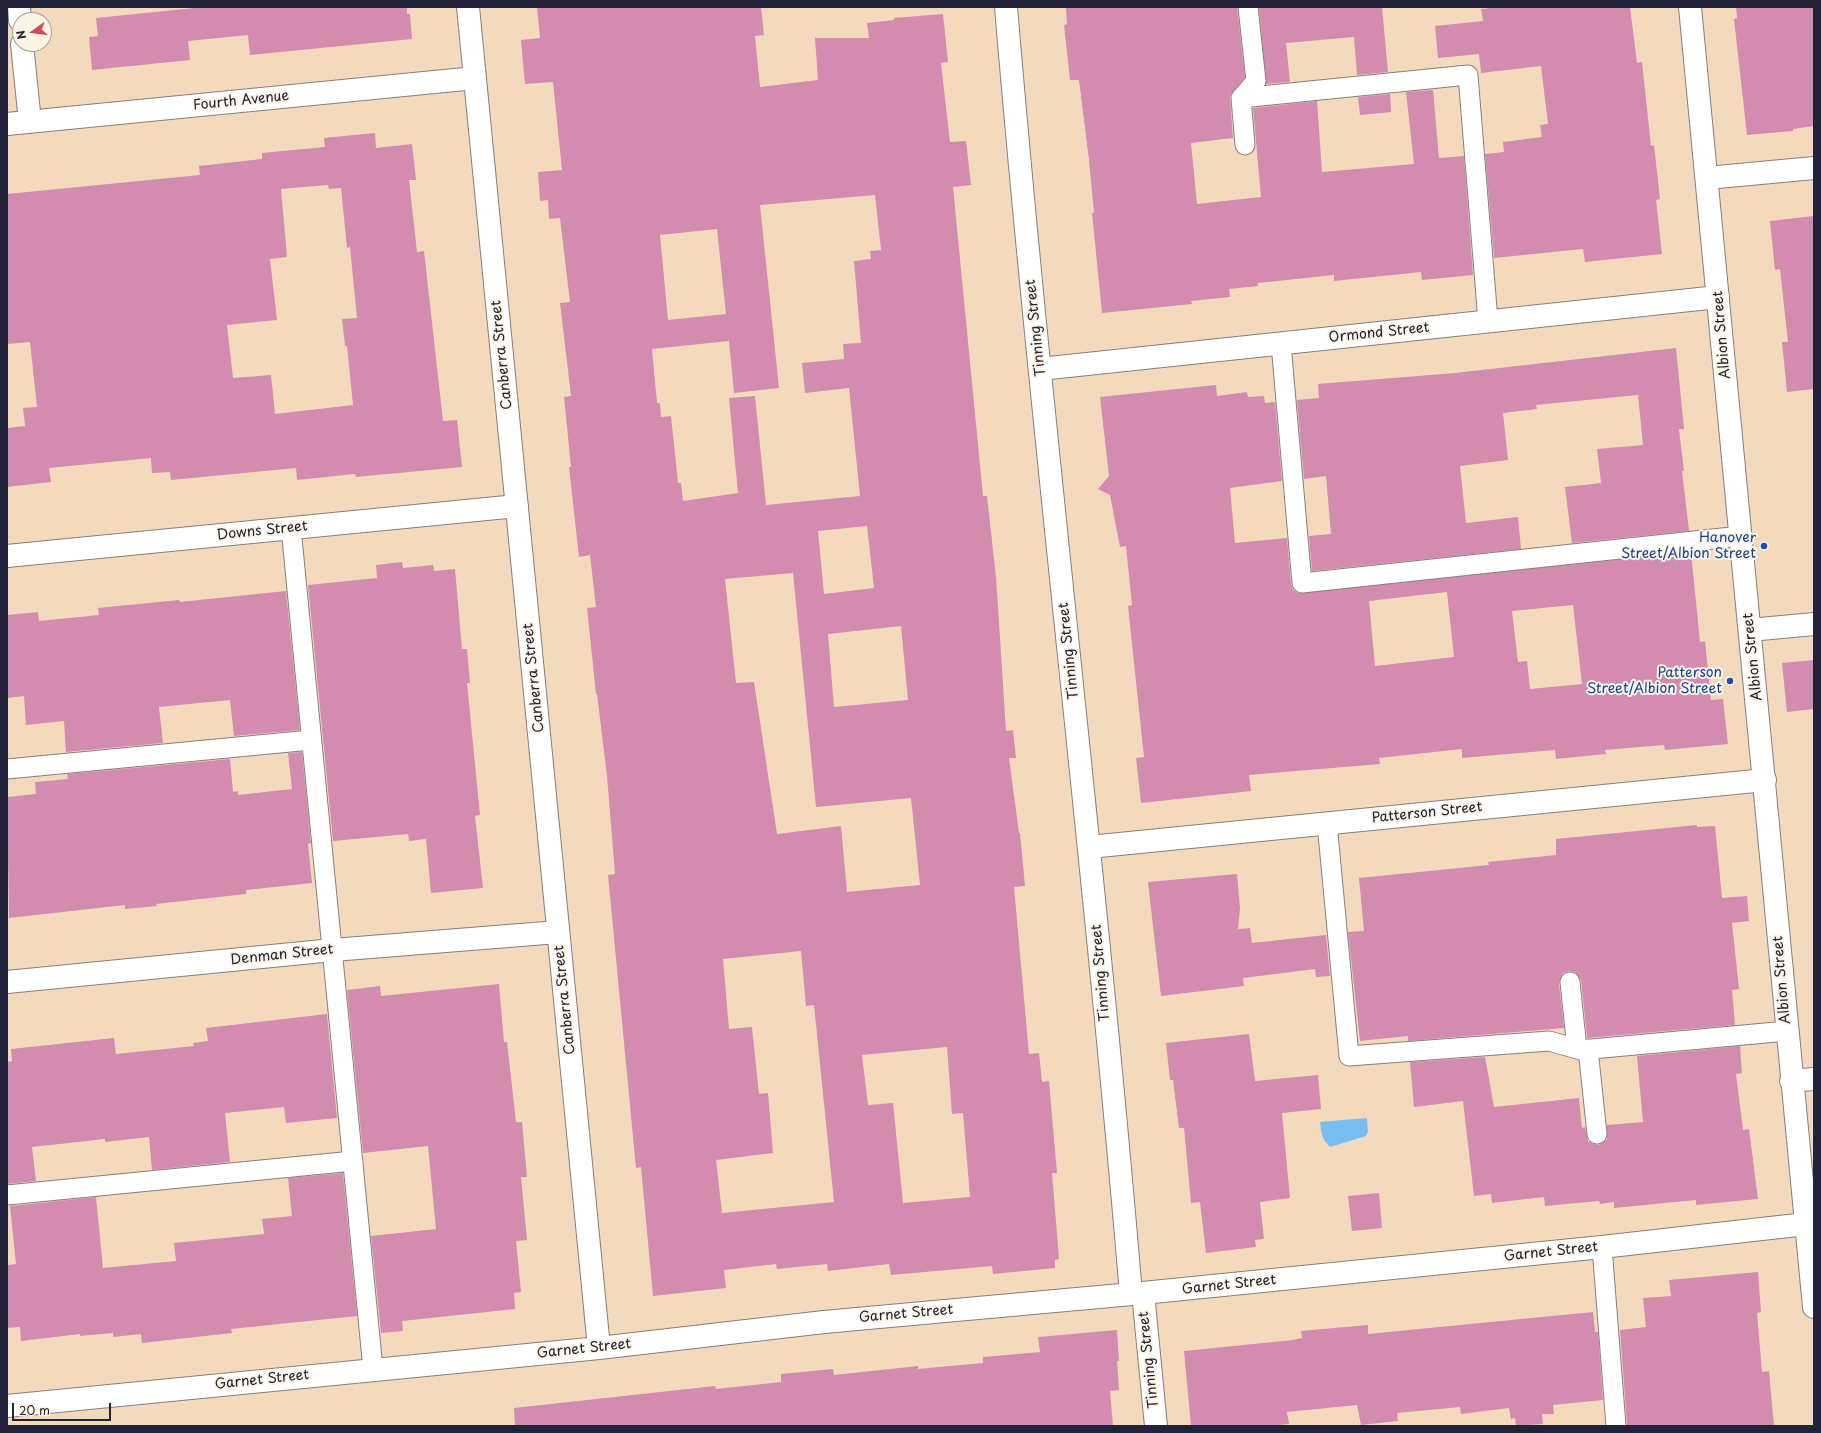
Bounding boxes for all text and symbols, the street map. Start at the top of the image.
north arrow [12,12,52,52]
text: N [12,28,30,41]
street label: Fourth Avenue [192,88,290,114]
street label: Tinning Street [1023,279,1049,377]
street label: Albion Street [1710,290,1734,380]
street label: Canberra Street [488,299,516,411]
street label: Ormond Street [1328,319,1430,347]
street label: Downs Street [216,518,308,544]
place label: Hanover Street/Albion Street [1621,530,1756,562]
marker: Hanover Street/Albion Street [1759,541,1769,551]
street label: Tinning Street [1056,602,1082,700]
street label: Albion Street [1740,612,1766,702]
street label: Canberra Street [520,622,548,734]
place label: Patterson Street/Albion Street [1587,665,1722,698]
marker: Patterson Street/Albion Street [1725,676,1735,686]
street label: Patterson Street [1371,799,1483,827]
street label: Tinning Street [1088,924,1114,1022]
street label: Albion Street [1770,935,1794,1025]
street label: Denman Street [230,941,334,969]
street label: Canberra Street [551,944,579,1056]
street label: Garnet Street [1503,1239,1599,1265]
street label: Garnet Street [1181,1272,1277,1298]
street label: Garnet Street [858,1302,954,1326]
street label: Tinning Street [1136,1311,1162,1409]
street label: Garnet Street [536,1336,632,1362]
street label: Garnet Street [214,1367,310,1393]
scale bar [14,1395,113,1421]
text: 20 m [19,1401,50,1419]

